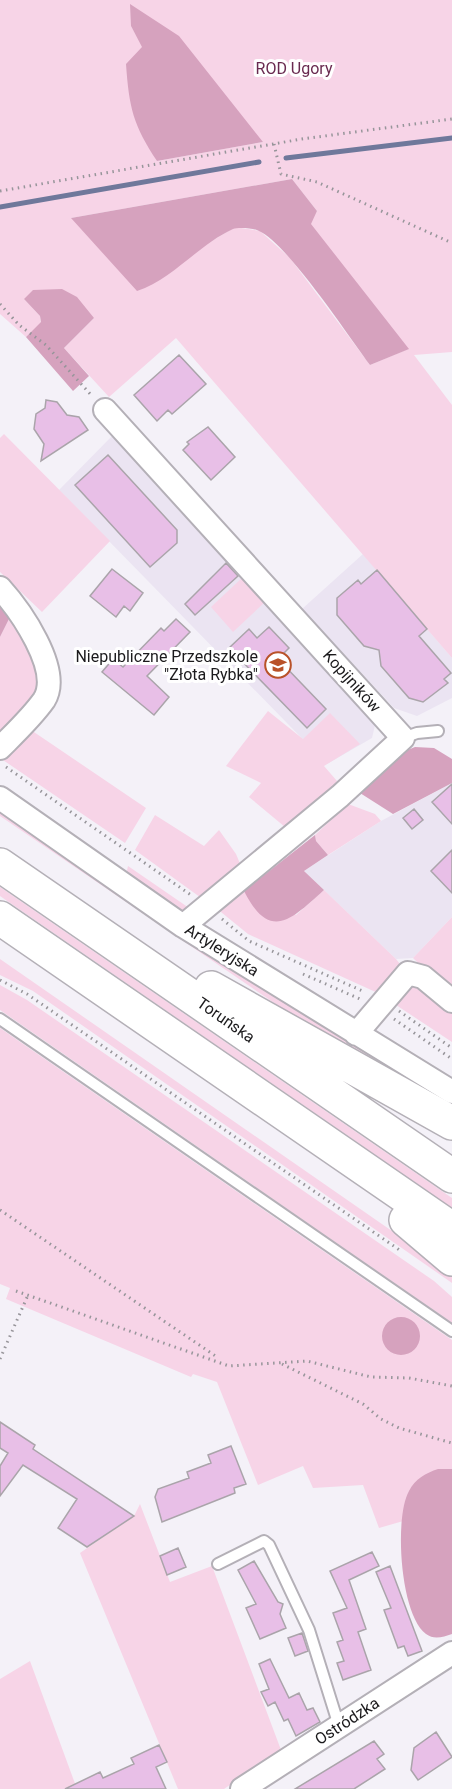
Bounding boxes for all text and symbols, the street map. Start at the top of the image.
park label: ROD Ugory [256,59,333,78]
street label: Kopijników [319,646,385,716]
place label: Niepubliczne Przedszkole "Złota Rybka" [75,647,258,684]
school or university icon: Niepubliczne Przedszkole "Złota Rybka" [263,650,293,680]
street label: Artyleryjska [182,920,262,980]
street label: Toruńska [193,993,259,1047]
street label: Ostródzka [311,1693,383,1749]

